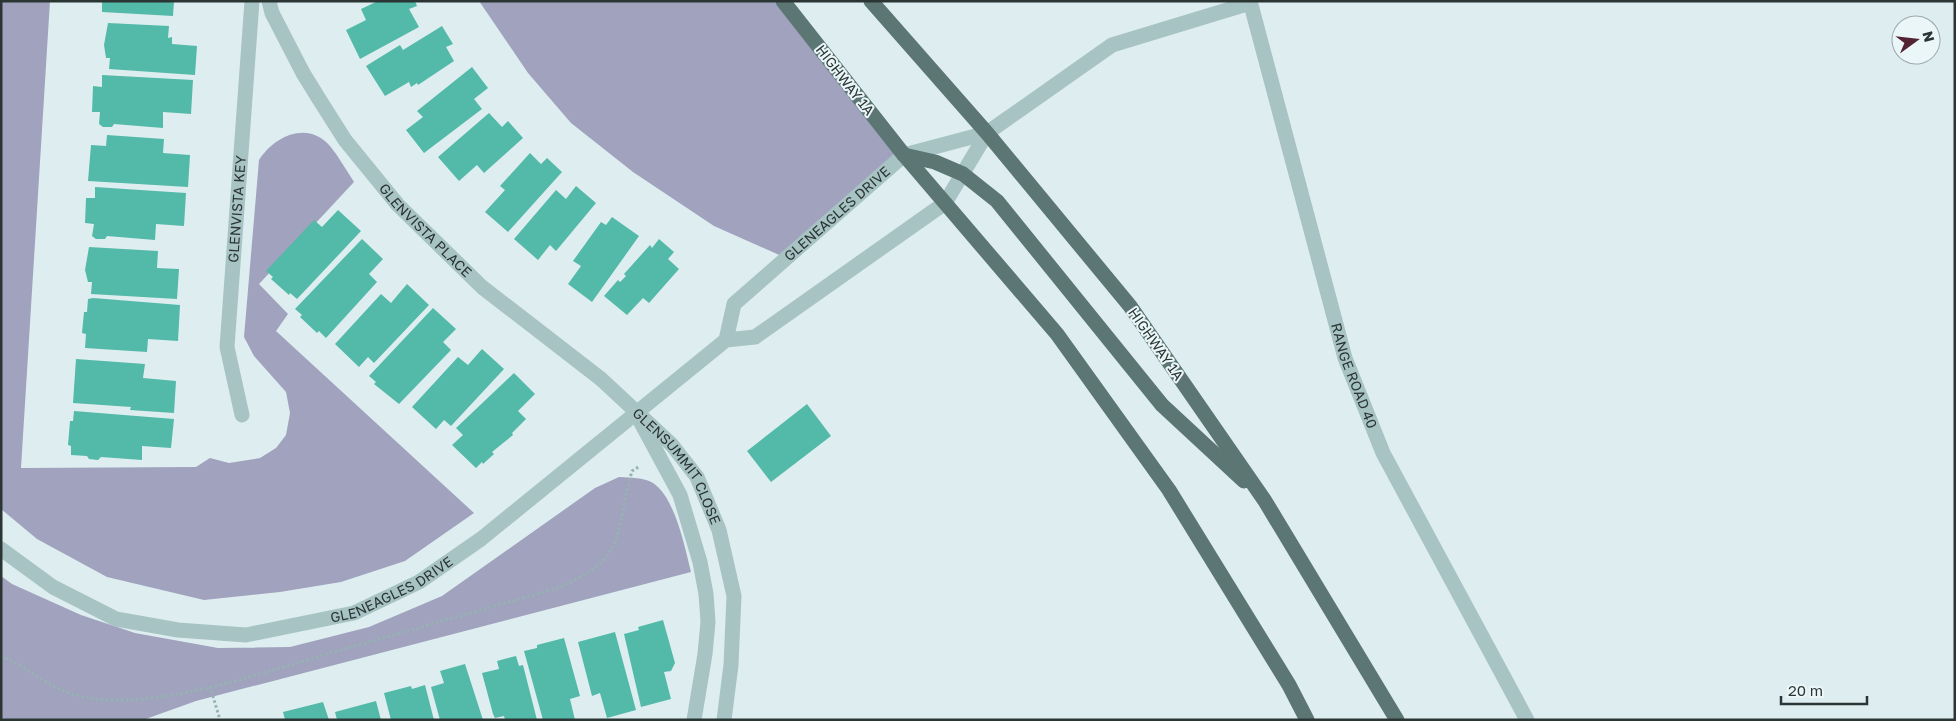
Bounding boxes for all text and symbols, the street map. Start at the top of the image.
north arrow [1891,15,1941,65]
text: N [1919,29,1939,44]
street label: HIGHWAY 1A [813,41,879,119]
street label: GLENVISTA KEY [224,155,249,263]
street label: GLENEAGLES DRIVE [780,162,893,264]
street label: GLENVISTA PLACE [376,180,476,280]
street label: HIGHWAY 1A [1125,304,1188,384]
street label: RANGE ROAD 40 [1328,321,1381,431]
street label: GLENSUMMIT CLOSE [630,404,725,527]
street label: GLENEAGLES DRIVE [329,552,456,626]
scale bar [1781,674,1867,706]
text: 20 m [1788,681,1823,699]

